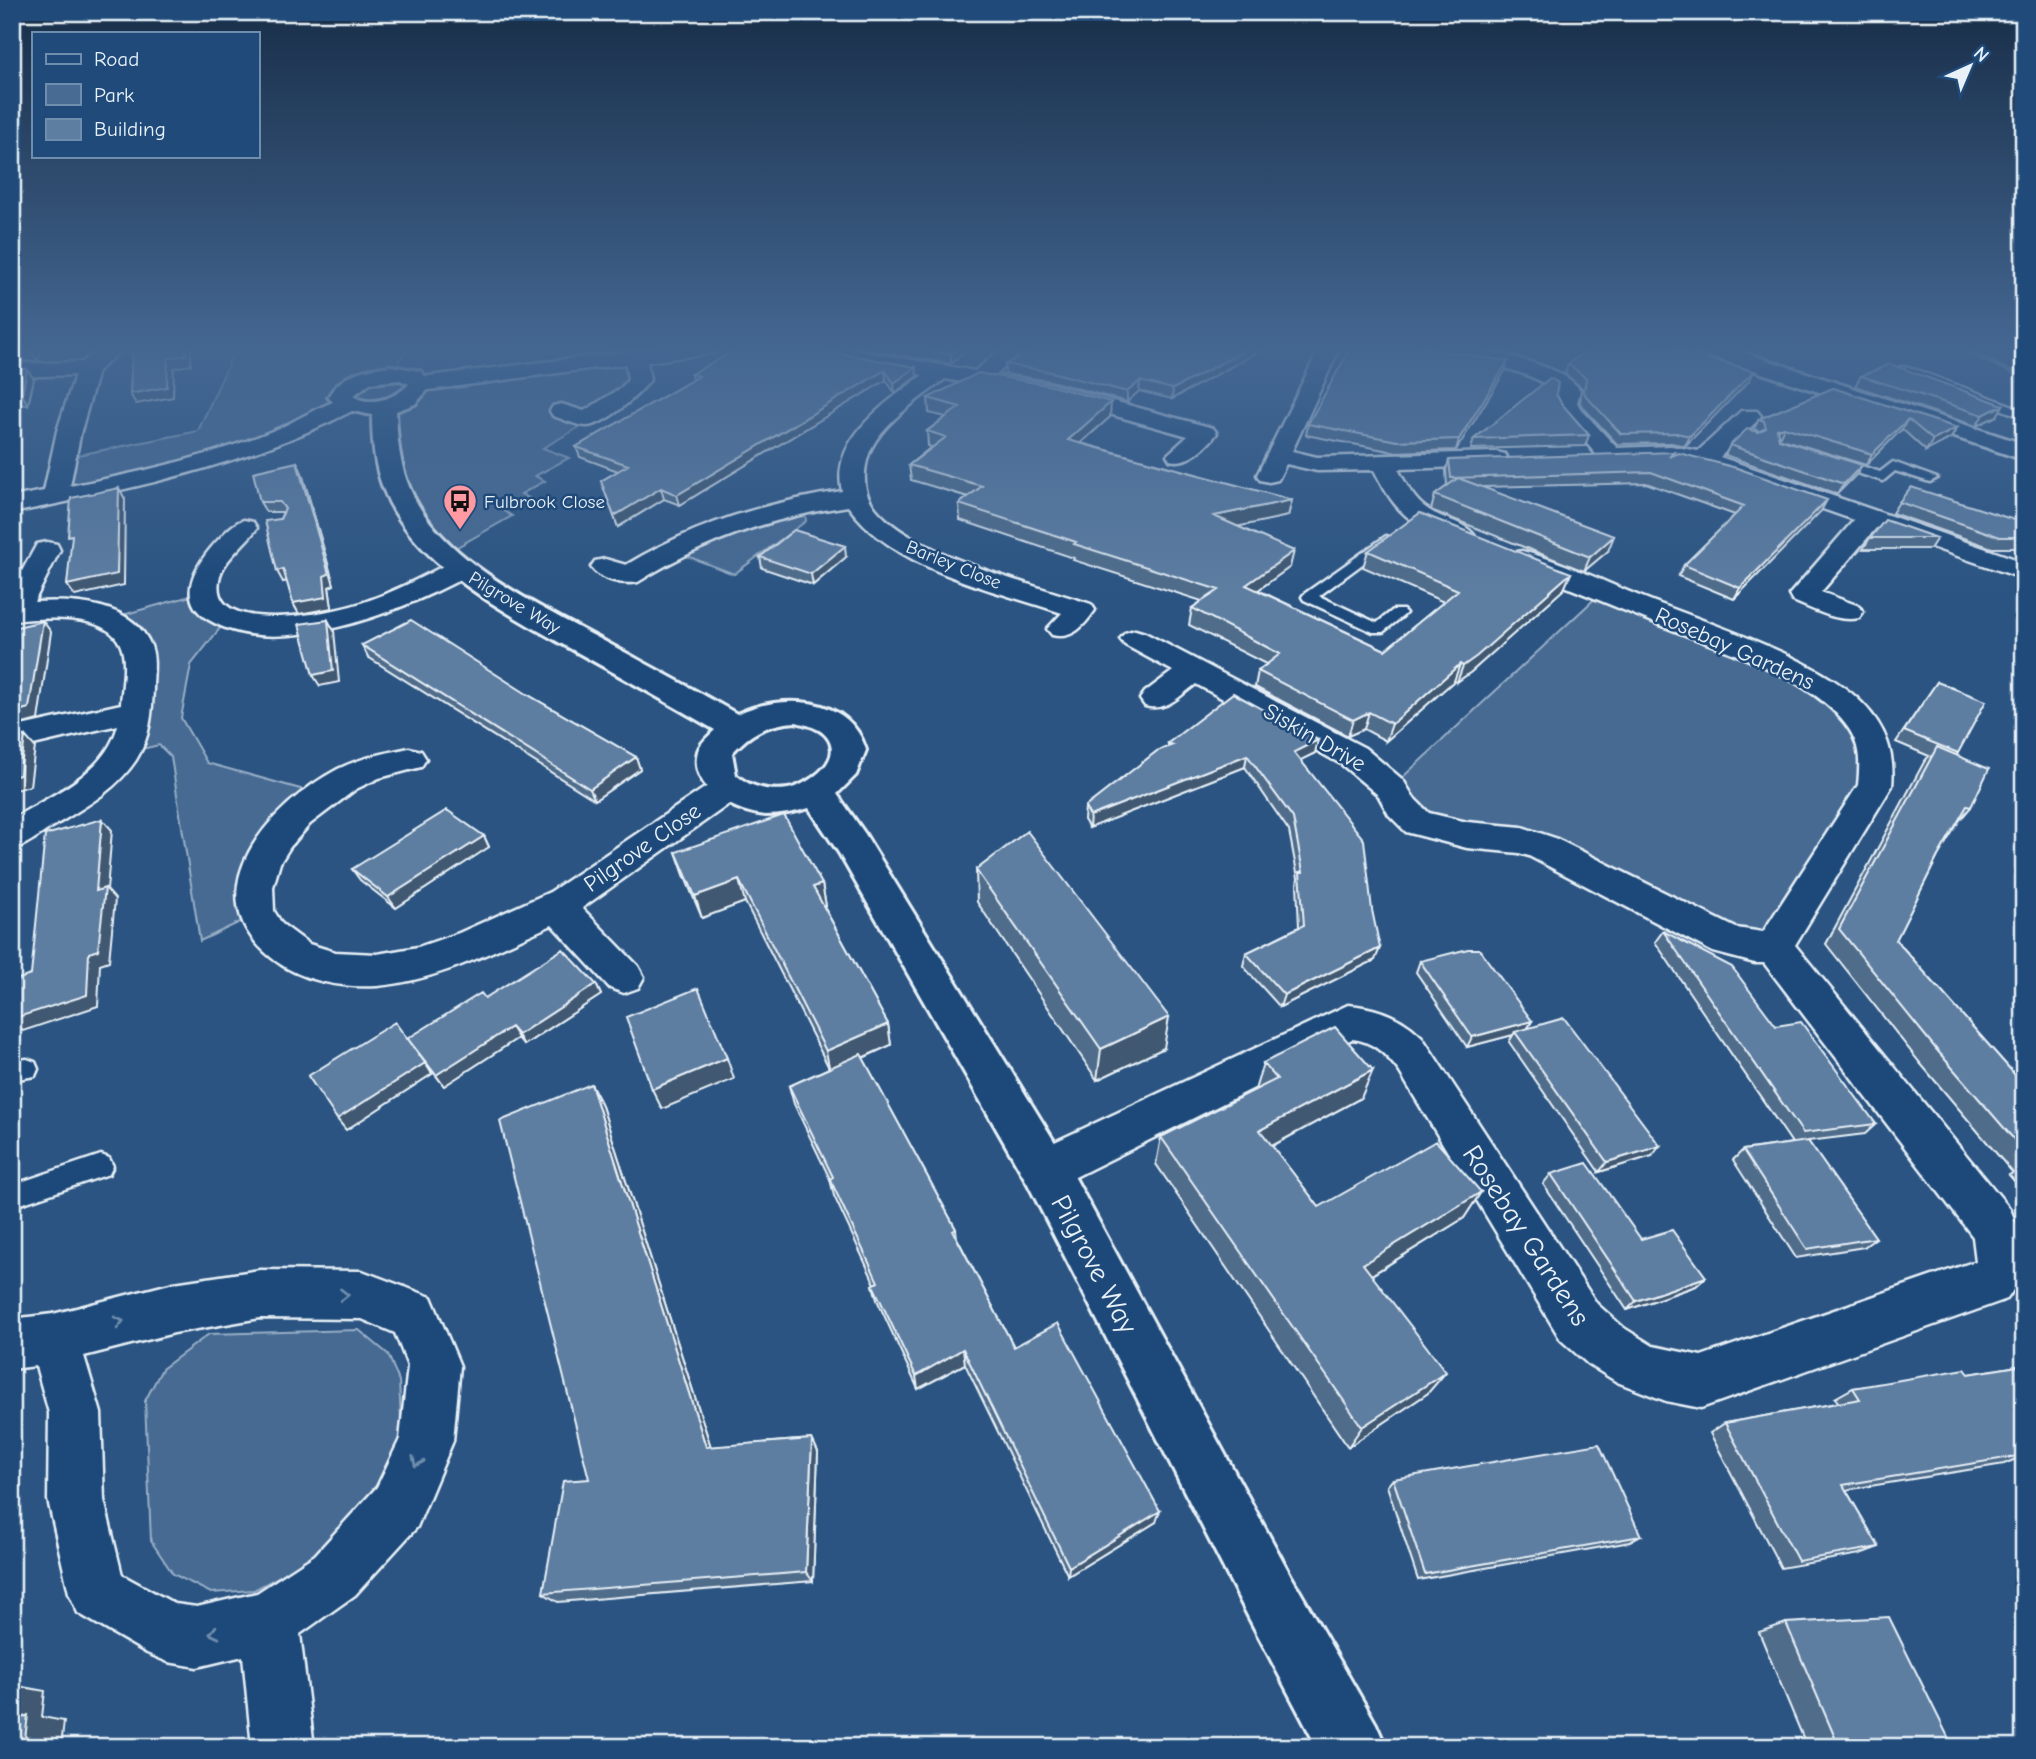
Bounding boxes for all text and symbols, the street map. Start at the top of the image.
legend [32,32,259,158]
north arrow [1934,32,2004,102]
text: N [1969,42,1993,67]
text: Road [94,47,139,71]
text: Park [94,83,134,107]
text: Building [94,117,166,141]
bus stop icon: Fulbrook Close [441,482,479,531]
place label: Fulbrook Close [484,491,605,513]
street label: Barley Close [903,536,1004,594]
street label: Pilgrove Way [465,567,565,639]
street label: Rosebay Gardens [1651,601,1819,696]
street label: Siskin Drive [1259,697,1371,778]
street label: Pilgrove Close [579,797,706,898]
street label: Rosebay Gardens [1456,1139,1596,1332]
street label: Pilgrove Way [1044,1190,1144,1340]
one-way arrow [339,1287,349,1303]
one-way arrow [113,1316,125,1330]
one-way arrow [411,1455,425,1468]
one-way arrow [208,1625,220,1639]

